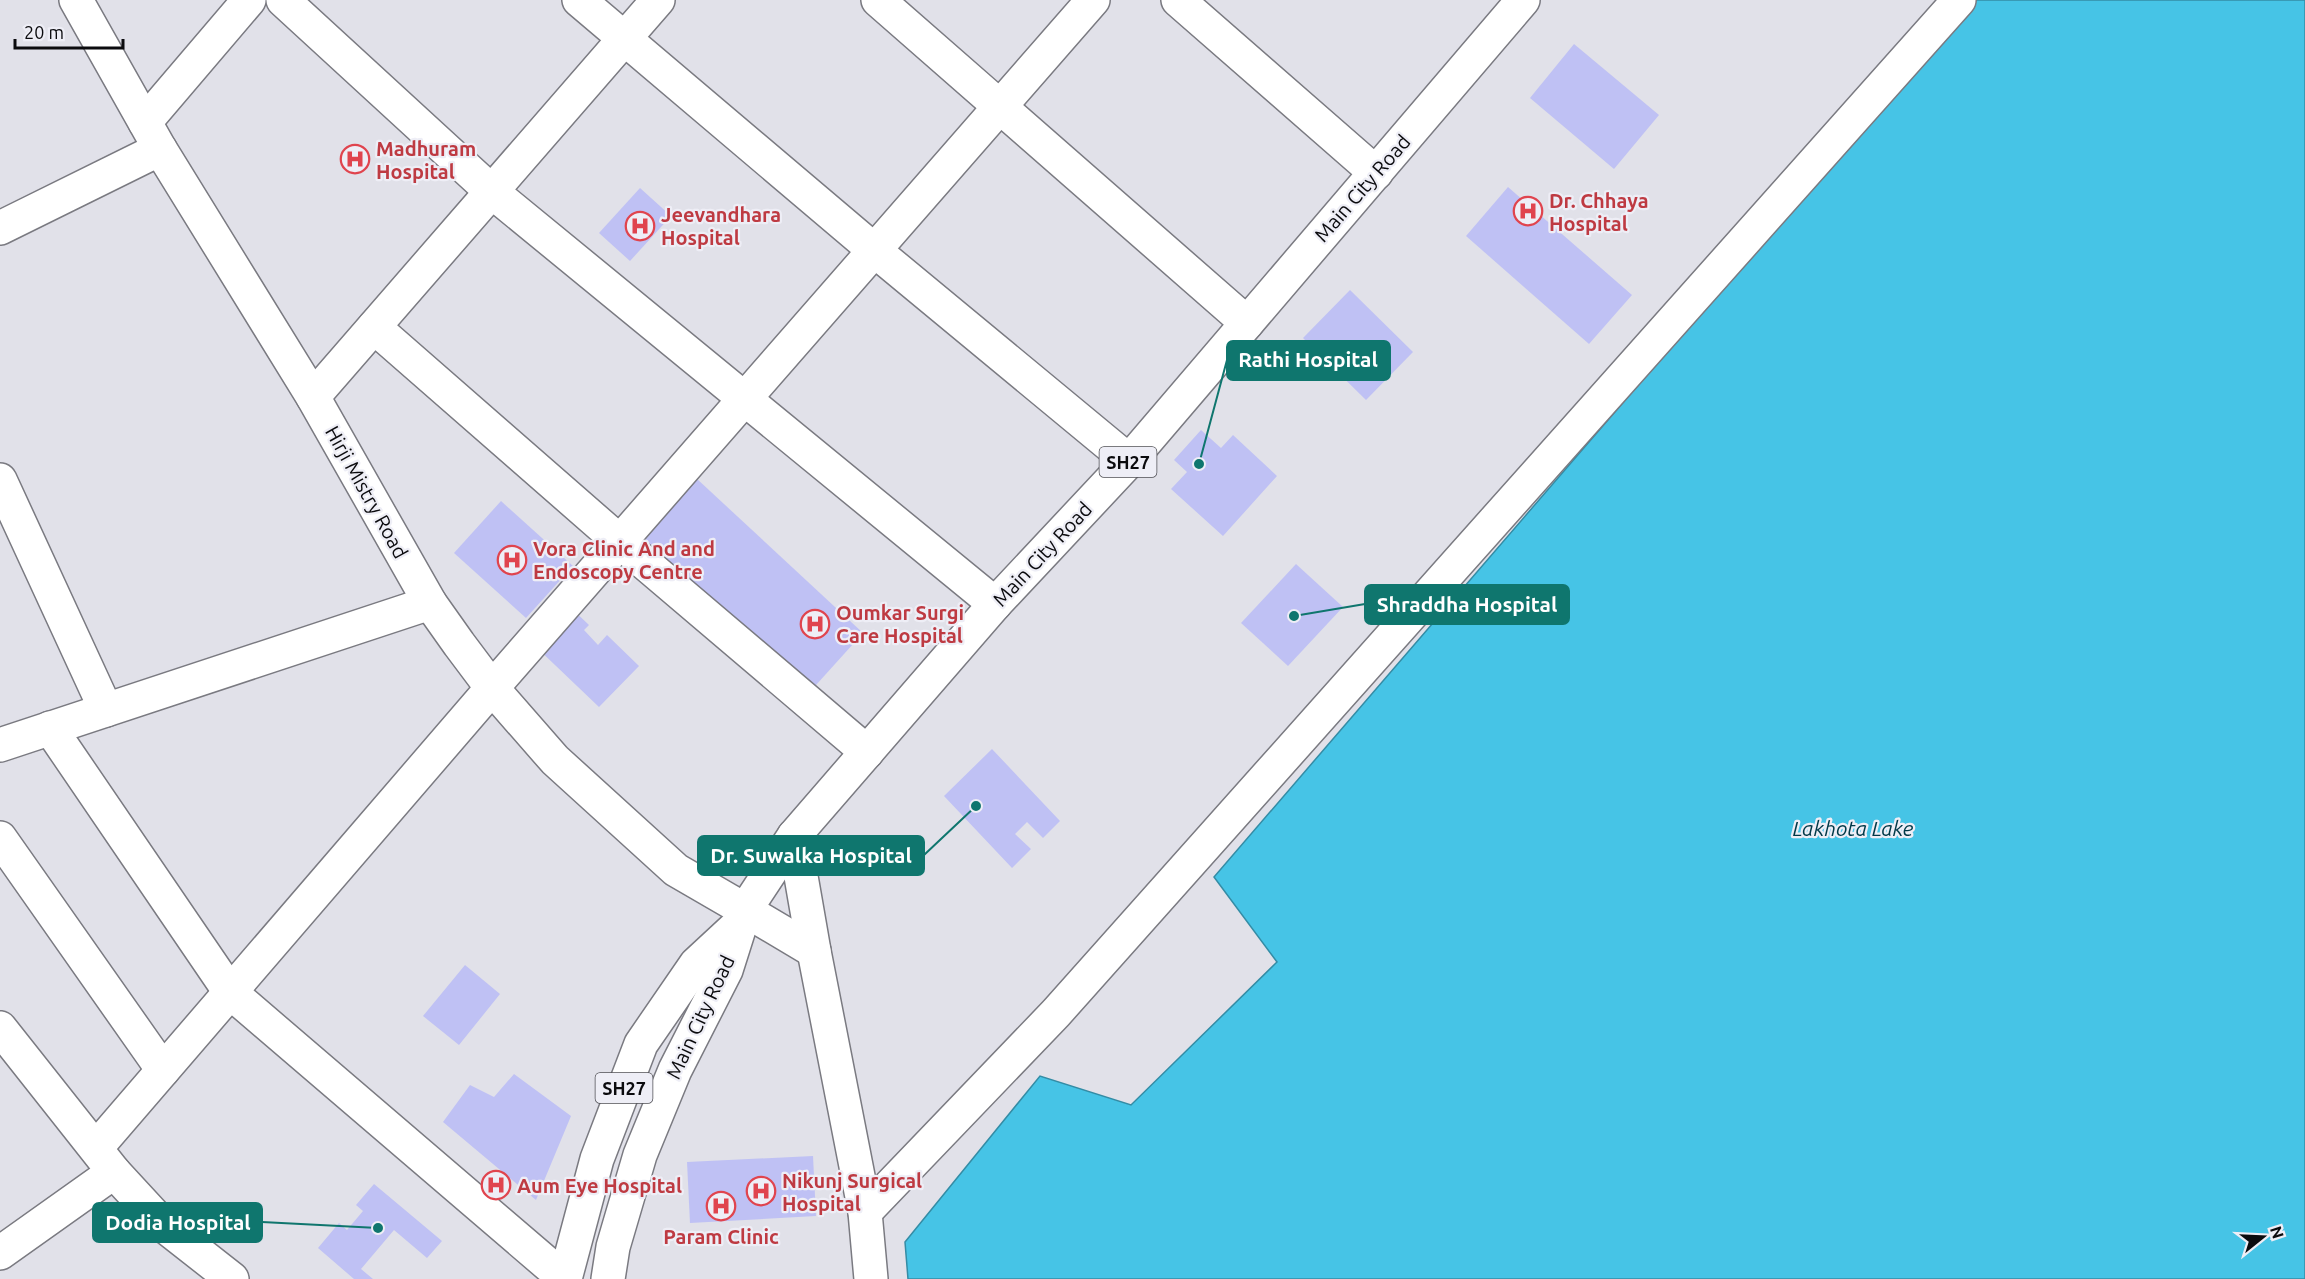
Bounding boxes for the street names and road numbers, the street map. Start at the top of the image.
street label: Main City Road [1309,130,1415,246]
street label: Hirji Mistry Road [321,422,413,562]
road number: SH27 [1100,447,1156,477]
street label: Main City Road [988,497,1096,611]
street label: Main City Road [661,951,739,1083]
road number: SH27 [596,1073,652,1103]

